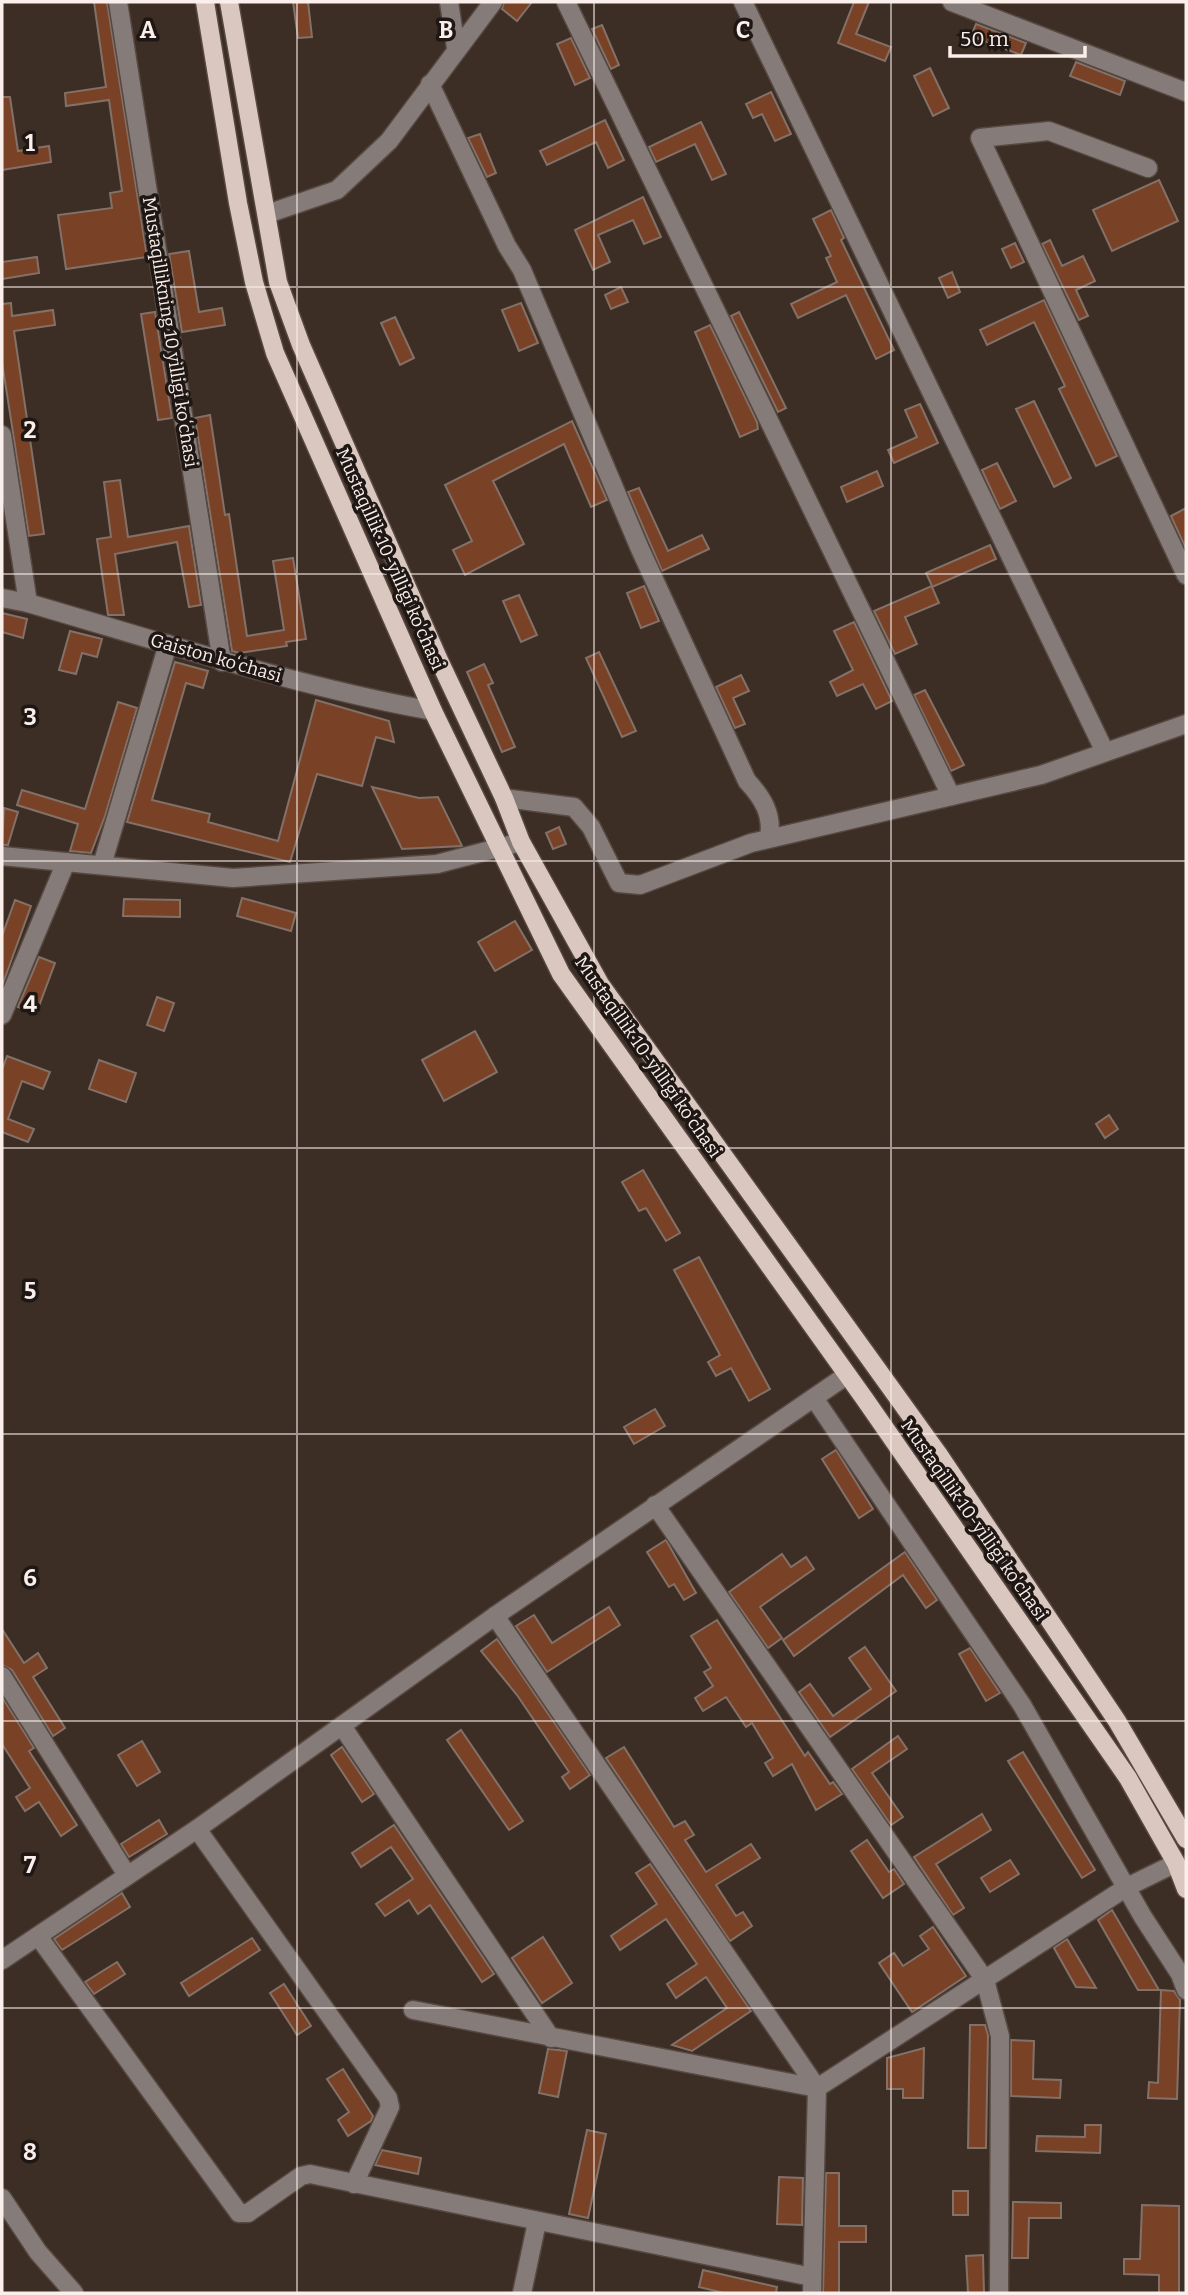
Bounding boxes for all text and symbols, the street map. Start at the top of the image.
scale bar [950,14,1085,58]
text: A [140,16,157,44]
text: B [439,16,453,44]
text: C [736,16,750,44]
text: 50 m [960,26,1009,52]
text: 1 [25,129,35,157]
street label: Mustaqillikning 10 yilligi koʻchasi [138,195,202,469]
text: 2 [24,416,37,444]
street label: Mustaqillik 10-yilligi ko'chasi [331,445,449,673]
street label: Gaiston koʻchasi [148,629,284,687]
text: 3 [23,703,37,731]
street label: Mustaqillik 10-yilligi ko'chasi [570,952,726,1162]
text: 4 [23,990,37,1018]
text: 5 [24,1277,36,1305]
street label: Mustaqillik 10-yilligi ko'chasi [896,1415,1052,1625]
text: 6 [23,1564,37,1592]
text: 7 [24,1851,37,1879]
text: 8 [23,2138,37,2166]

